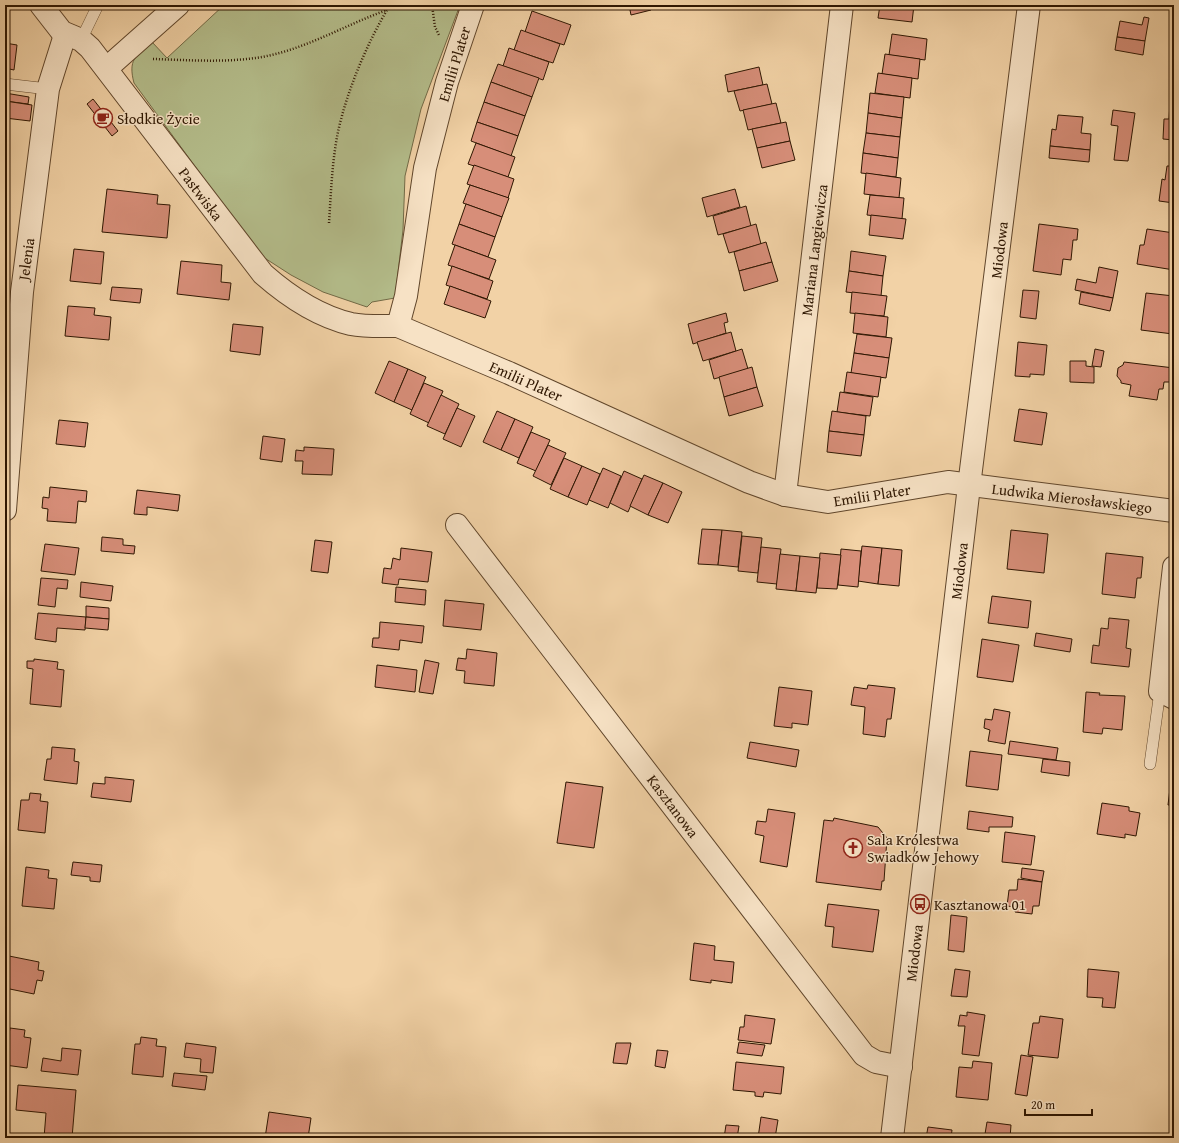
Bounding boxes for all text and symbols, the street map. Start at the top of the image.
street label: Emilii Plater [433,24,475,104]
cafe icon: Słodkie Życie [92,107,114,129]
place label: Słodkie Życie [117,108,200,129]
street label: Pastwiska [174,163,228,225]
street label: Mariana Langiewicza [796,183,832,317]
street label: Miodowa [985,220,1013,280]
street label: Jelenia [12,236,39,284]
street label: Emilii Plater [486,356,566,406]
street label: Ludwika Mierosławskiego [991,478,1154,518]
street label: Emilii Plater [832,479,912,511]
street label: Miodowa [945,541,973,601]
street label: Kasztanowa [642,770,704,842]
place label: Sala Królestwa Swiadków Jehowy [867,829,980,867]
church icon: Sala Królestwa Swiadków Jehowy [842,837,864,859]
bus stop icon: Kasztanowa 01 [909,893,931,915]
place label: Kasztanowa 01 [934,894,1026,915]
street label: Miodowa [900,923,928,983]
scale bar [1025,1091,1092,1117]
text: 20 m [1031,1096,1055,1113]

